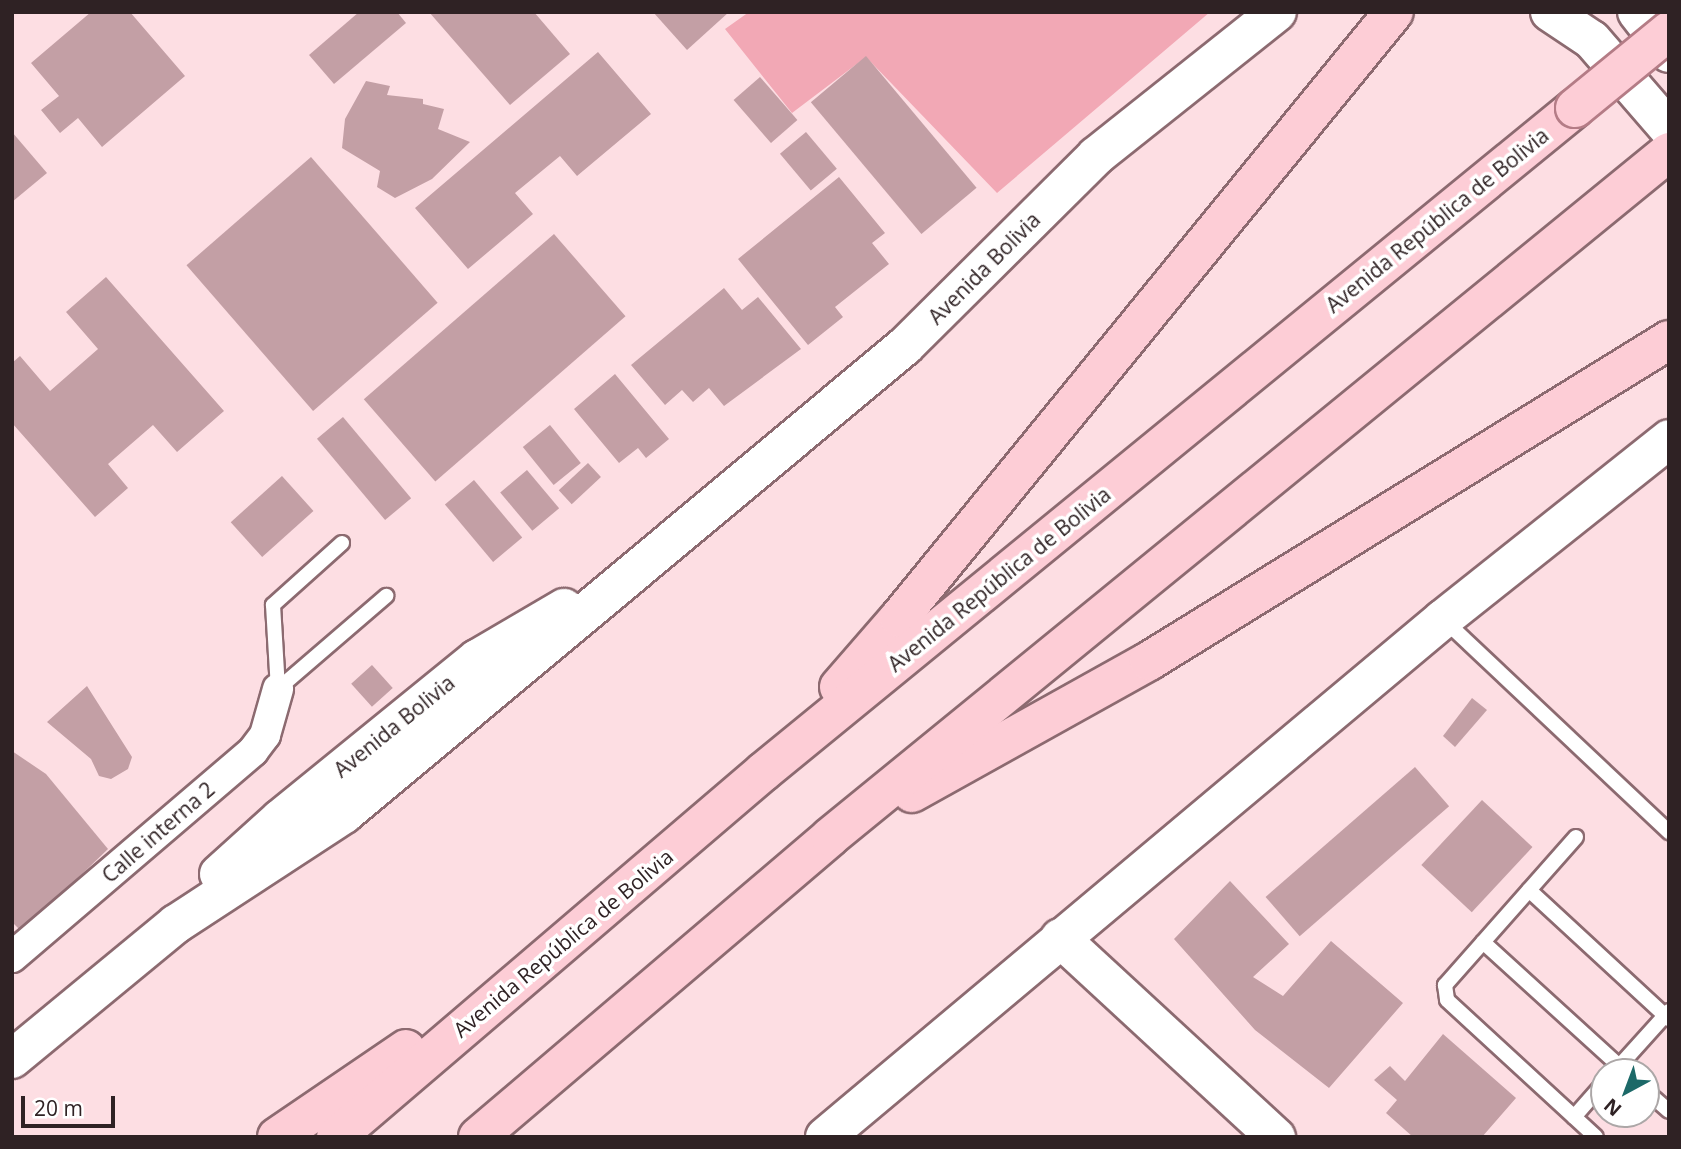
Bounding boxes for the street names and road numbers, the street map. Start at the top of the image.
street label: Avenida República de Bolivia [1321,122,1553,318]
street label: Avenida Bolivia [923,207,1045,329]
street label: Avenida República de Bolivia [883,481,1115,677]
street label: Avenida Bolivia [329,670,459,782]
street label: Calle interna 2 [97,776,219,888]
street label: Avenida República de Bolivia [448,844,678,1042]

